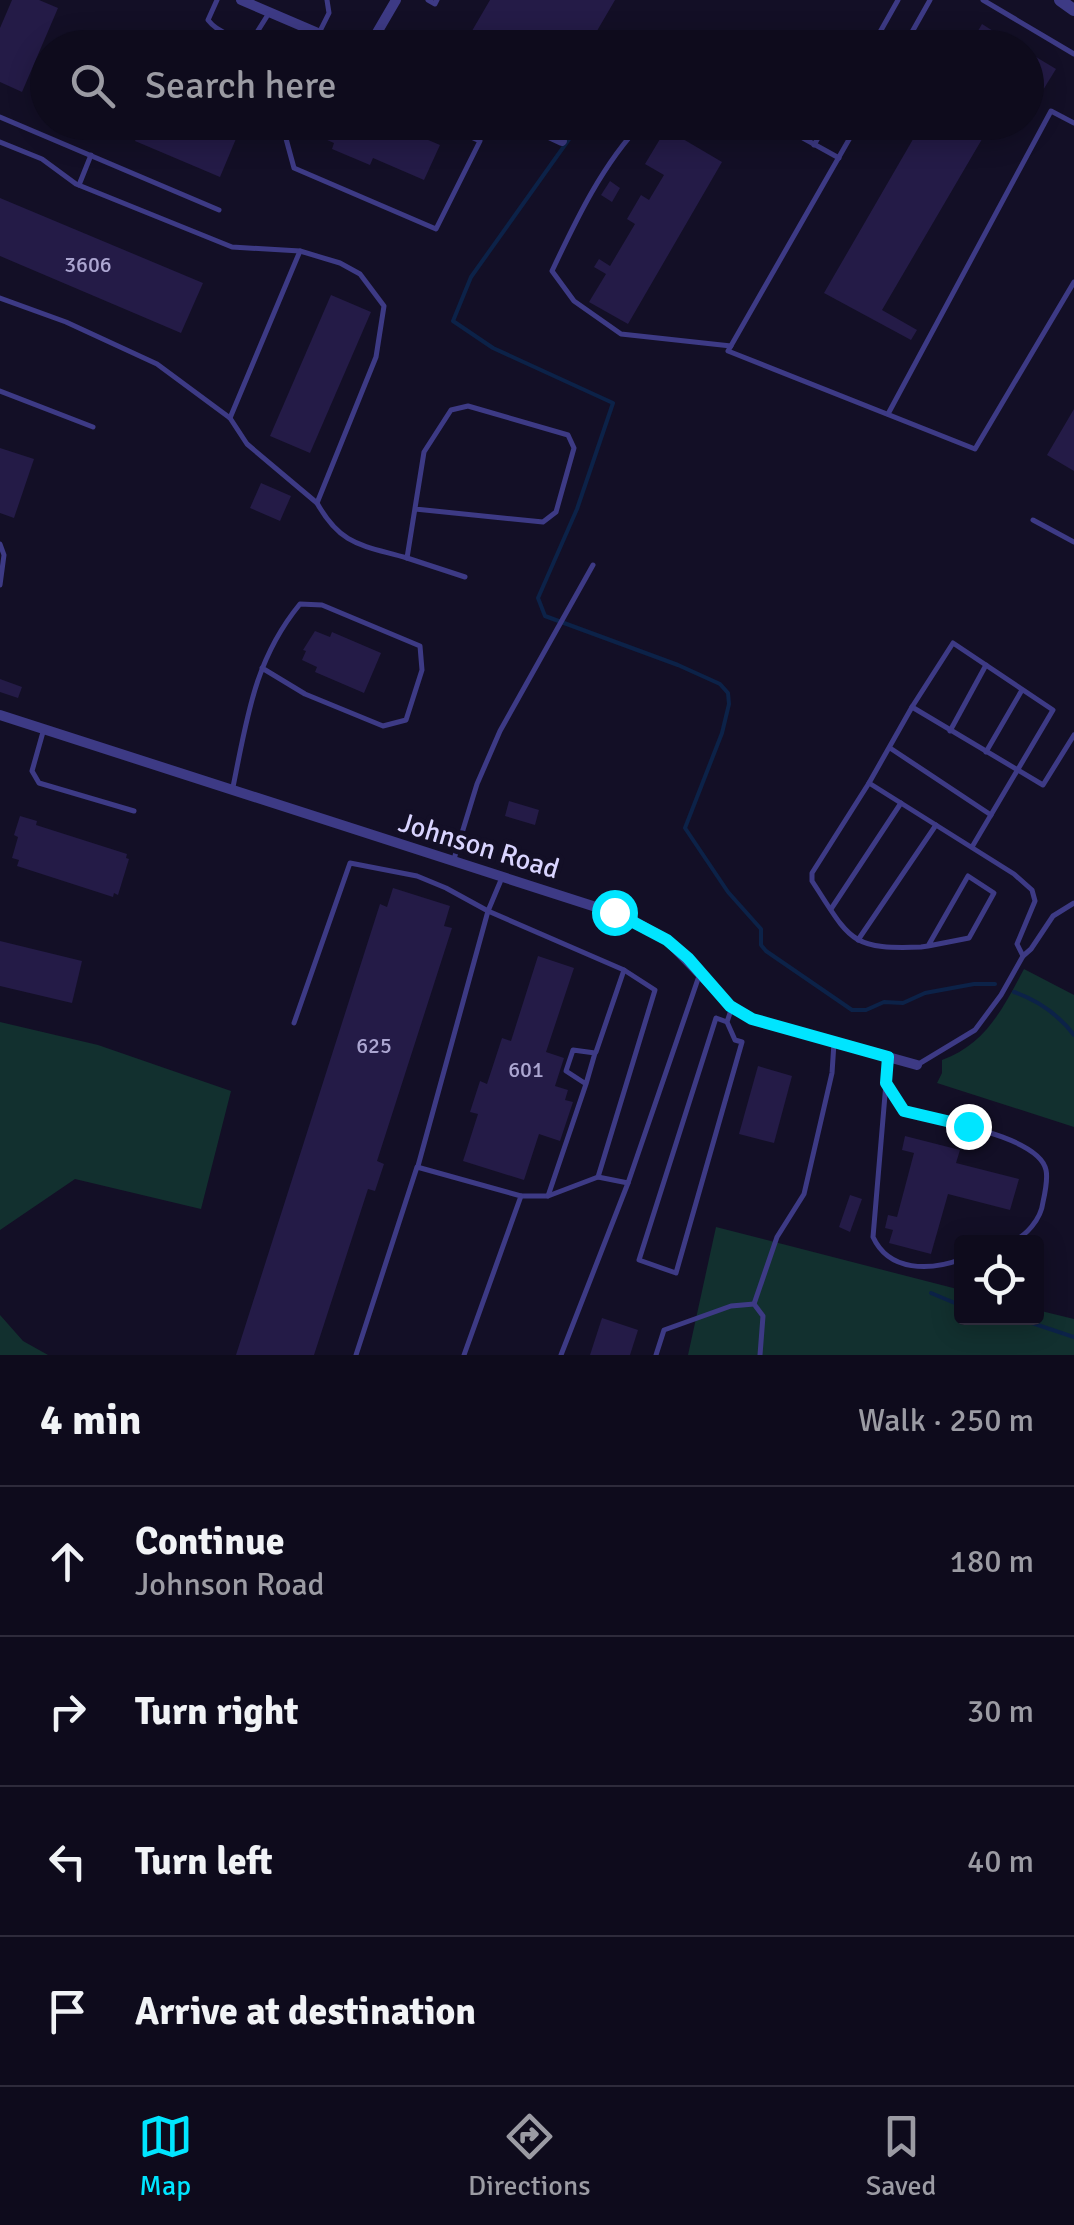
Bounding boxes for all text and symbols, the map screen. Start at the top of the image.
search box [30,30,1044,140]
icon: search [65,58,120,113]
text: Search here [145,62,337,109]
house number: 3606 [64,251,112,278]
street label: Johnson Road [395,806,563,886]
route start [592,890,638,936]
house number: 625 [356,1032,392,1059]
house number: 601 [508,1056,544,1083]
route end [946,1104,992,1150]
map controls [954,1235,1044,1325]
button: locate [954,1235,1044,1325]
text: 4 min [40,1395,141,1446]
text: Walk · 250 m [858,1401,1034,1440]
text: Continue [135,1518,285,1565]
icon: ahead [40,1534,95,1589]
text: 180 m [950,1542,1034,1581]
text: Johnson Road [135,1565,325,1604]
icon: right [40,1684,95,1739]
text: Turn right [135,1688,299,1735]
text: 30 m [967,1692,1034,1731]
icon: left [40,1834,95,1889]
text: Turn left [135,1838,273,1885]
text: 40 m [967,1842,1034,1881]
icon: arrive [40,1984,95,2039]
text: Arrive at destination [135,1988,476,2035]
tab: Map [138,2109,193,2203]
tab: Directions [468,2109,590,2203]
tab: Saved [866,2109,936,2203]

